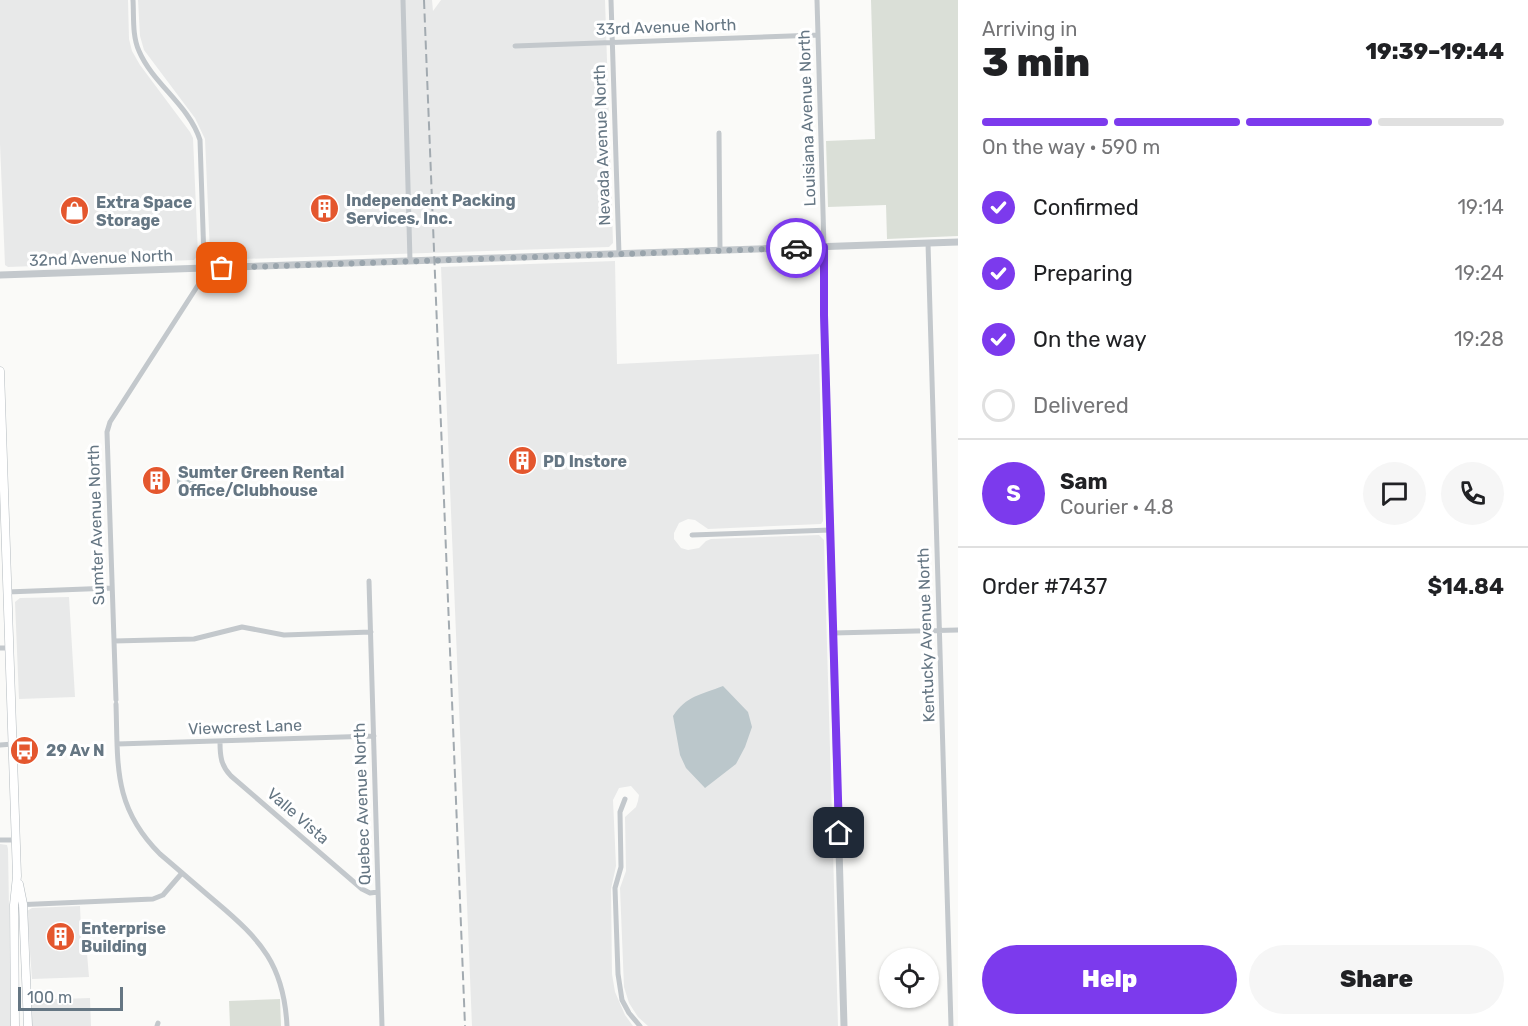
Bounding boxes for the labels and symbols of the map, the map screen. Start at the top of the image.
street label: 33rd Avenue North [595,15,737,39]
street label: Louisiana Avenue North [794,29,820,207]
street label: Nevada Avenue North [590,64,614,226]
place label: Independent Packing Services, Inc. [346,191,516,228]
place label: Extra Space Storage [96,193,192,230]
building icon: Independent Packing Services, Inc. [309,193,341,225]
shop icon: Extra Space Storage [59,195,91,227]
courier [766,218,826,278]
pin [196,242,247,293]
street label: 32nd Avenue North [29,246,173,270]
street label: Sumter Avenue North [84,444,108,606]
building icon: PD Instore [506,445,538,477]
place label: PD Instore [543,452,627,471]
place label: Sumter Green Rental Office/Clubhouse [178,463,344,500]
building icon: Sumter Green Rental Office/Clubhouse [141,465,173,497]
street label: Kentucky Avenue North [913,547,939,723]
street label: Viewcrest Lane [188,716,302,738]
street label: Quebec Avenue North [350,722,374,886]
bus stop icon: 29 Av N [9,734,41,766]
place label: 29 Av N [46,741,105,760]
street label: Valle Vista [263,784,333,848]
pin [813,807,864,858]
place label: Enterprise Building [81,919,166,956]
building icon: Enterprise Building [44,921,76,953]
scale bar [18,984,123,1012]

